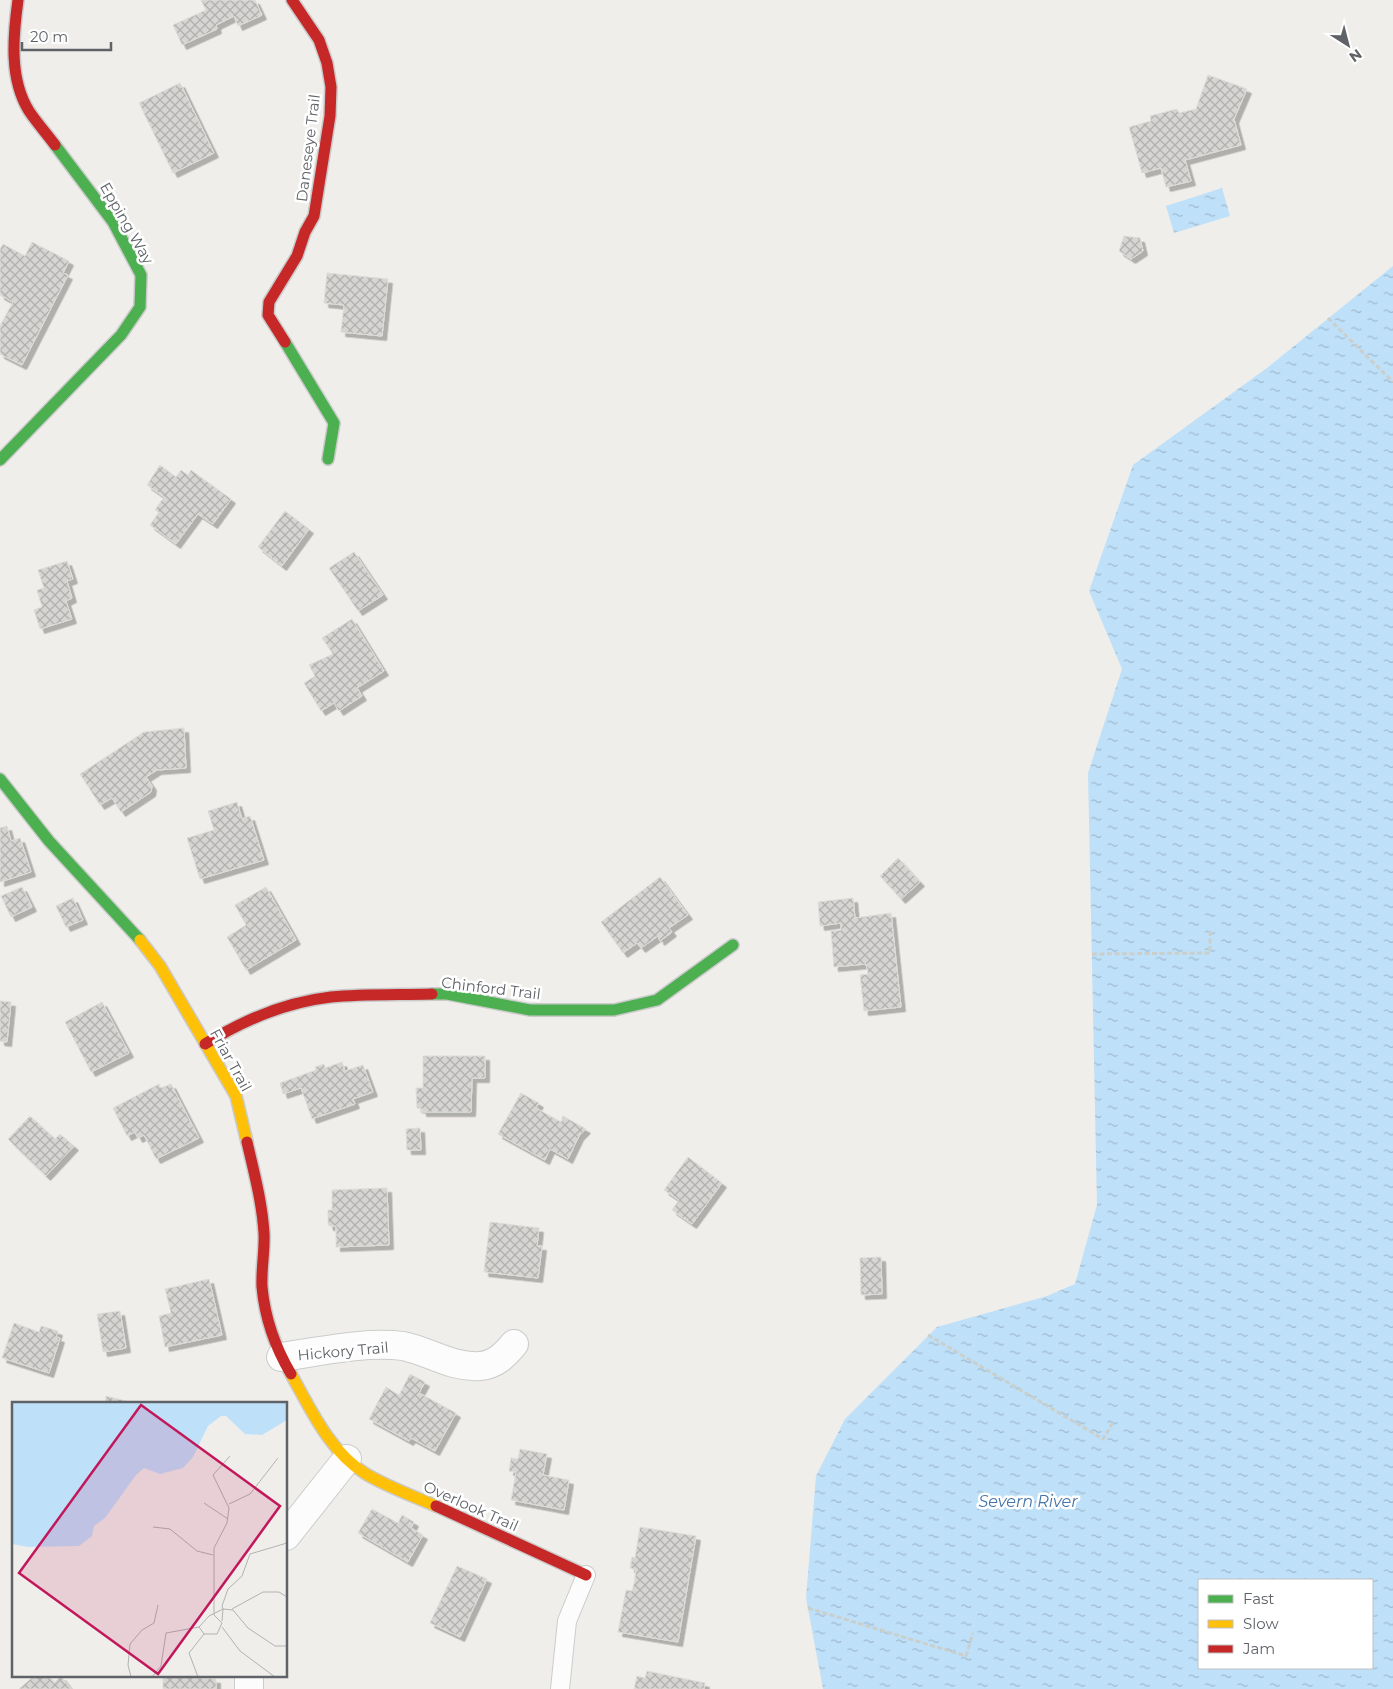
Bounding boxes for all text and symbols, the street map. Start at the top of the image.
scale bar [22,20,111,52]
north arrow [1323,20,1373,70]
text: 20 m [30,27,68,46]
text: N [1346,45,1366,66]
street label: Daneseye Trail [292,93,324,203]
street label: Epping Way [96,179,158,268]
street label: Chinford Trail [440,972,542,1004]
street label: Friar Trail [206,1025,256,1095]
street label: Hickory Trail [297,1338,389,1364]
inset map [12,1402,288,1676]
street label: Overlook Trail [421,1477,521,1535]
water label: Severn River [978,1492,1078,1511]
legend [1198,1579,1373,1669]
text: Fast [1243,1589,1274,1608]
text: Slow [1243,1614,1279,1633]
text: Jam [1242,1639,1275,1658]

